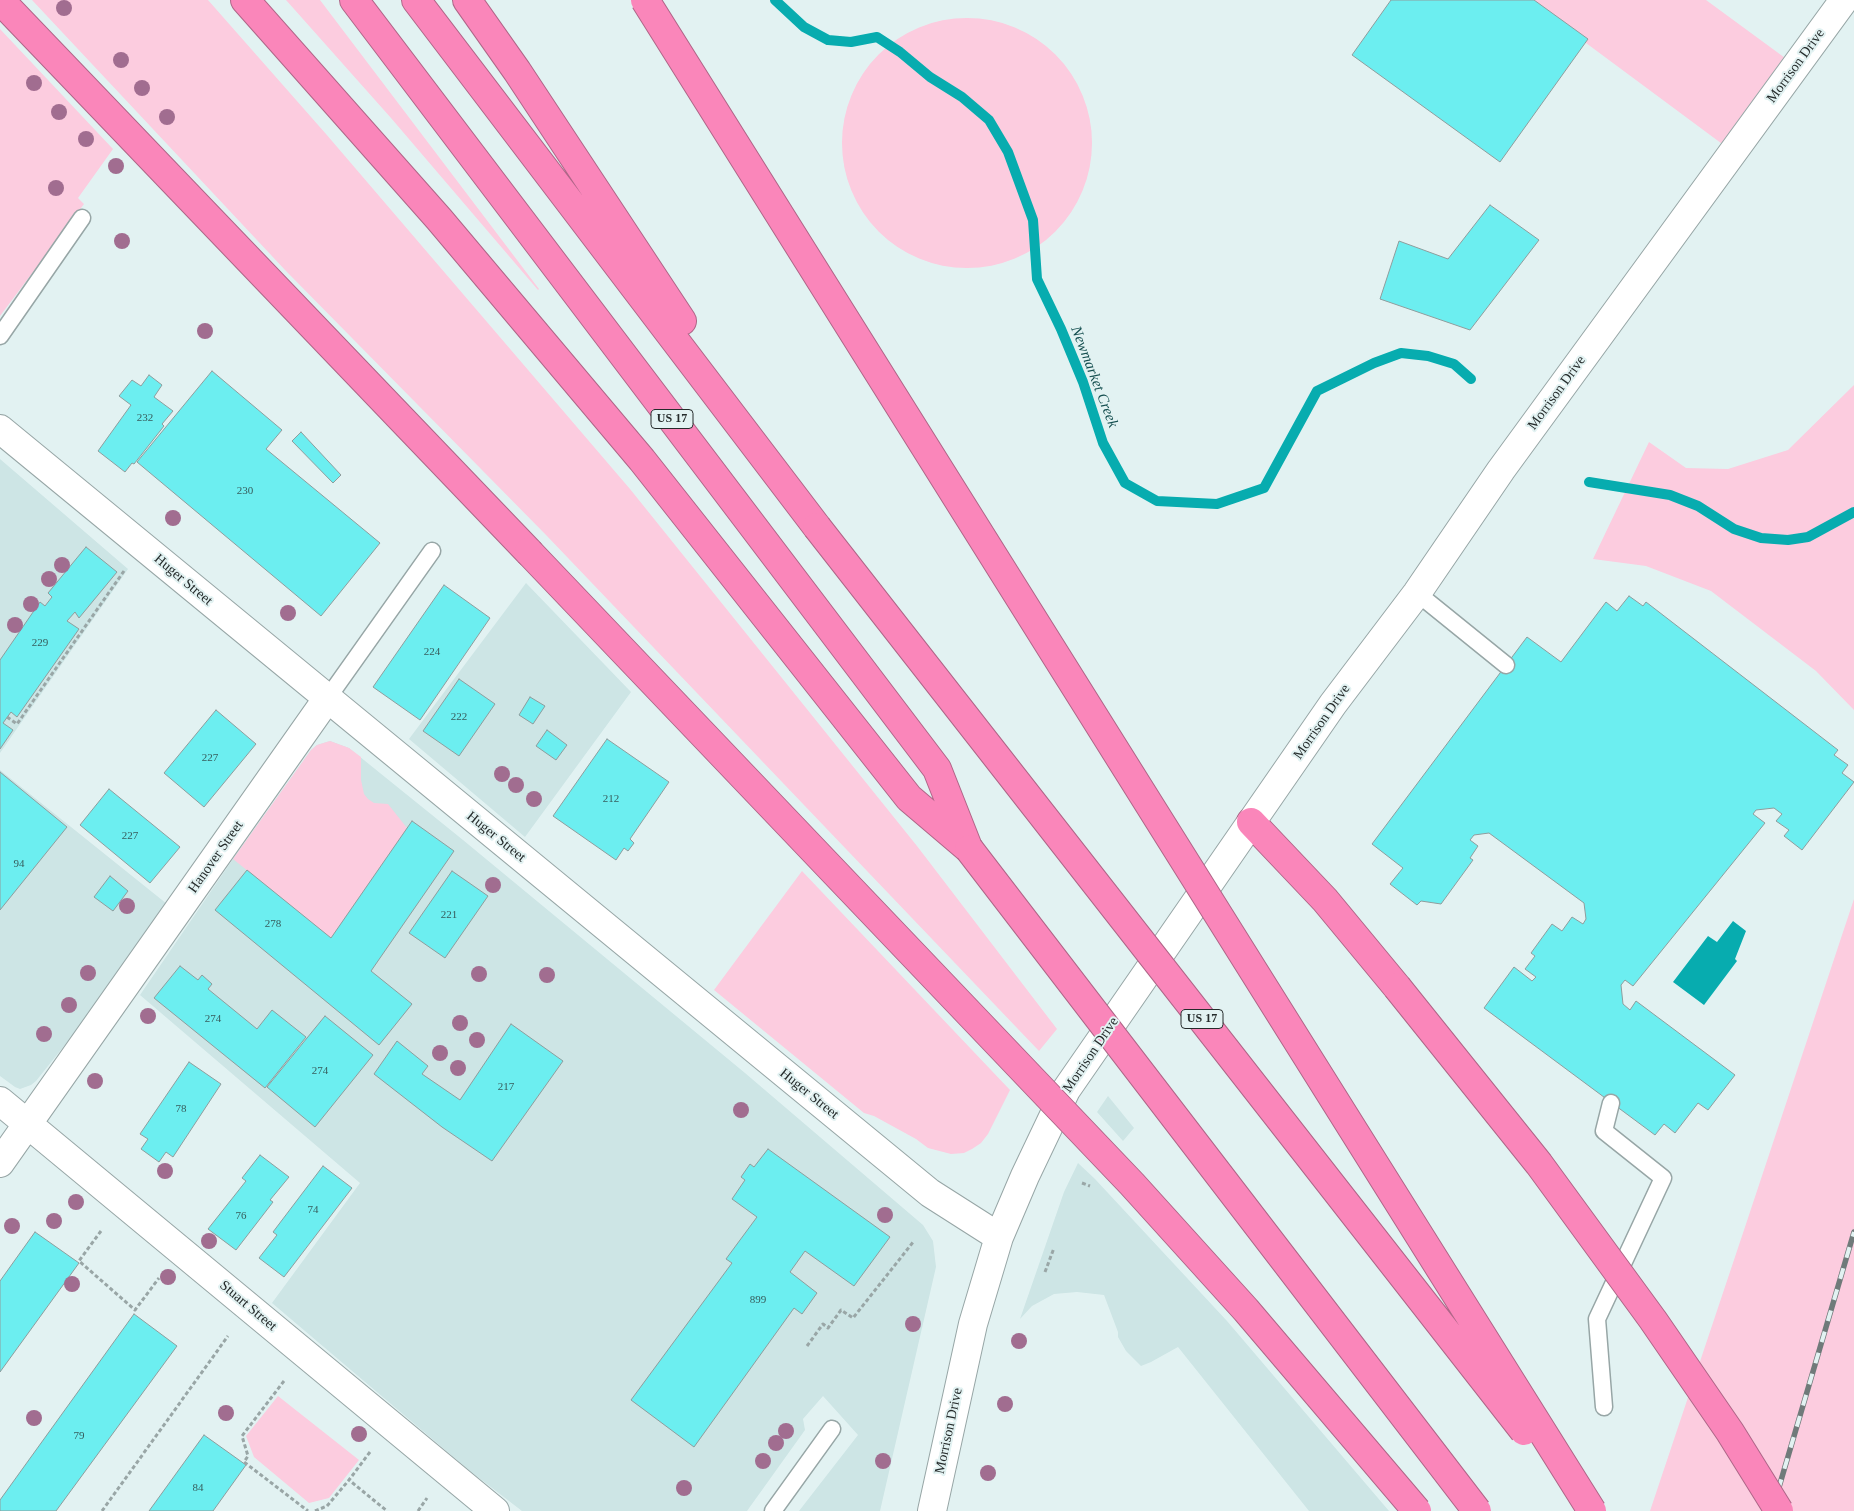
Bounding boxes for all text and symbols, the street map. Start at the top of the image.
street label: Morrison Drive [1763,26,1829,106]
water label: Newmarket Creek [1066,324,1122,430]
street label: Morrison Drive [1524,353,1590,433]
road number: US 17 [651,409,693,428]
house number: 232 [137,411,153,425]
house number: 230 [237,484,253,498]
street label: Huger Street [150,551,216,609]
house number: 229 [32,636,48,650]
house number: 224 [424,645,440,659]
street label: Morrison Drive [1290,681,1354,763]
house number: 222 [451,710,467,724]
house number: 227 [202,751,218,765]
house number: 212 [603,792,619,806]
street label: Huger Street [463,808,529,866]
street label: Hanover Street [185,818,247,896]
house number: 227 [122,829,138,843]
house number: 94 [13,857,24,871]
house number: 221 [441,908,457,922]
house number: 278 [265,917,281,931]
road number: US 17 [1181,1010,1223,1028]
house number: 274 [205,1012,221,1026]
street label: Morrison Drive [1060,1014,1122,1096]
house number: 274 [312,1064,328,1078]
street label: Huger Street [776,1065,842,1123]
house number: 217 [498,1080,514,1094]
house number: 78 [176,1102,187,1116]
house number: 74 [308,1203,318,1217]
house number: 76 [236,1209,247,1223]
street label: Stuart Street [216,1277,280,1335]
house number: 899 [750,1293,766,1307]
street label: Morrison Drive [932,1386,966,1476]
house number: 79 [74,1429,85,1443]
house number: 84 [192,1481,204,1495]

